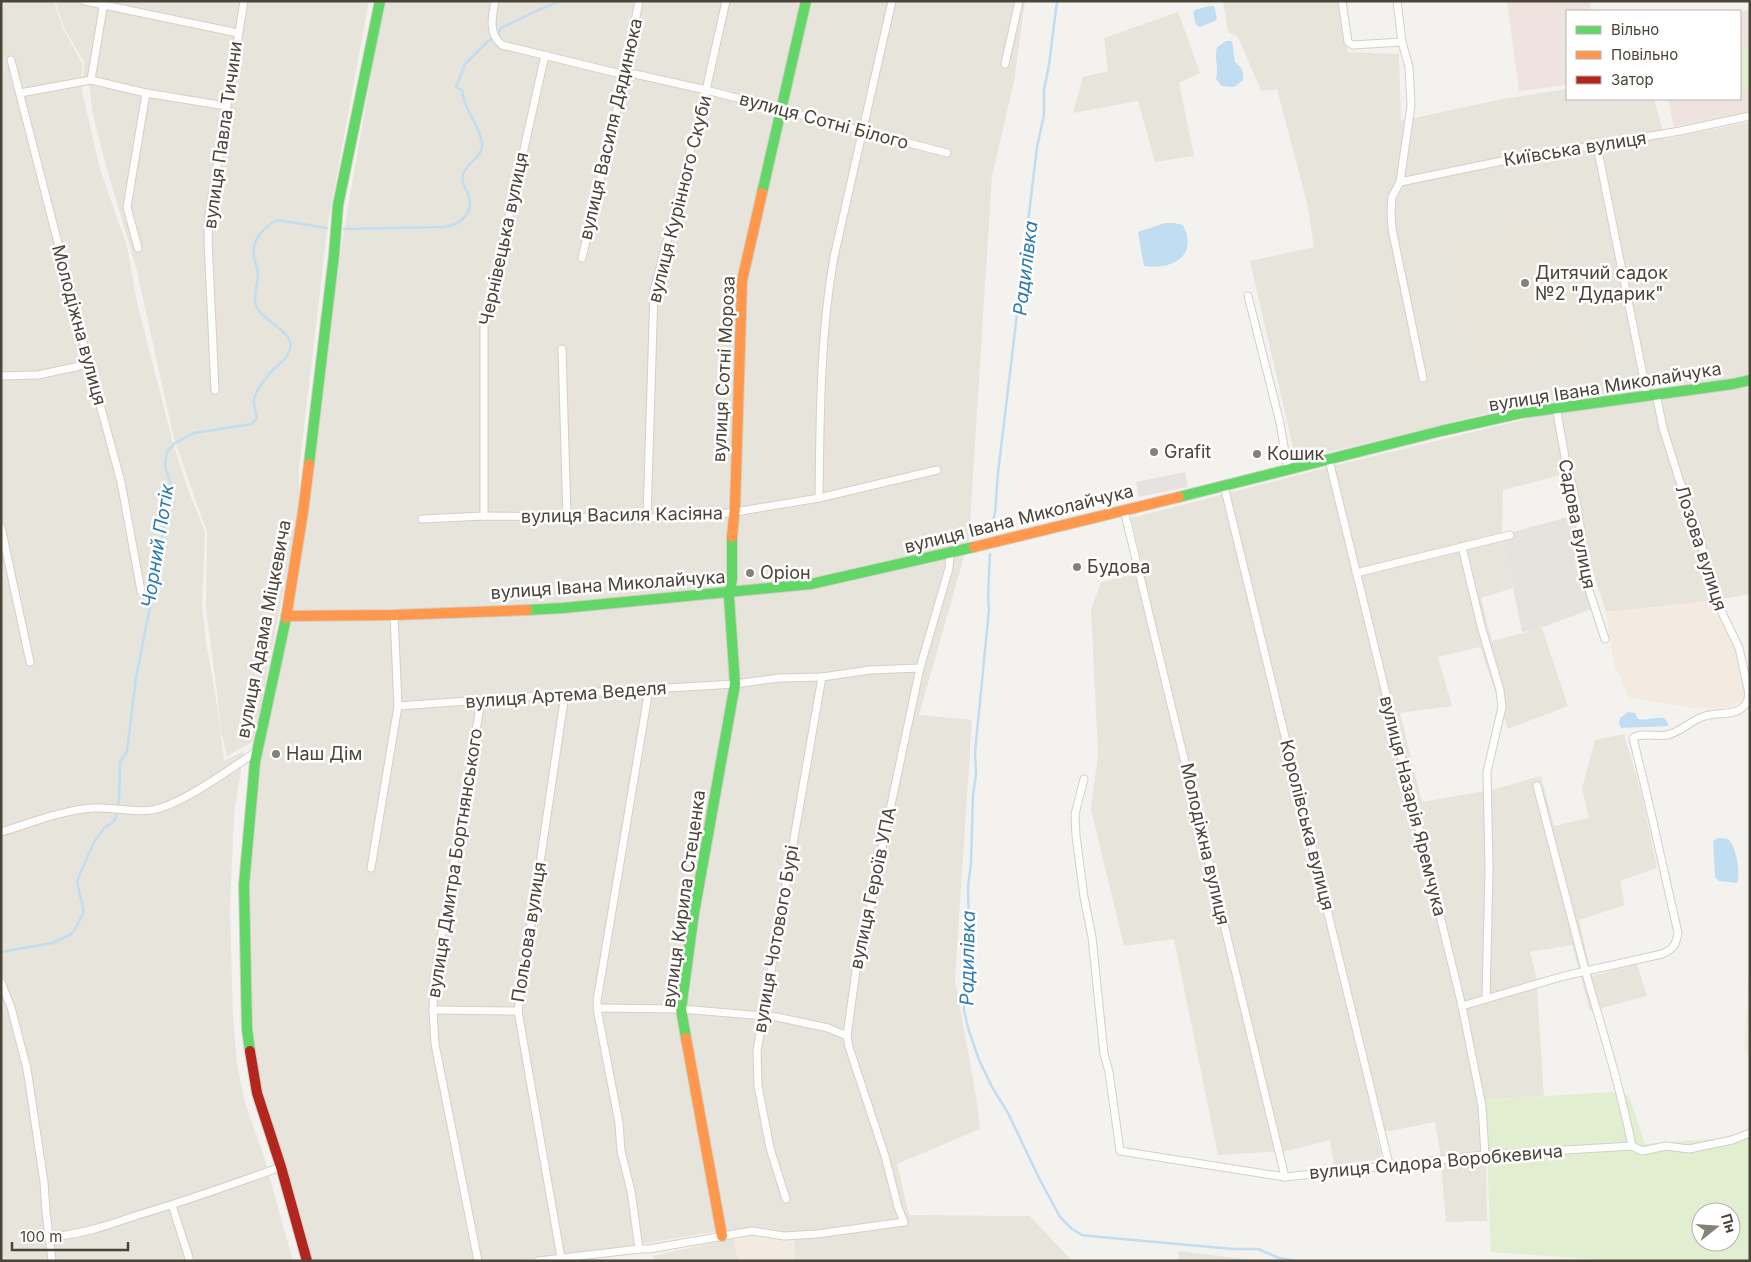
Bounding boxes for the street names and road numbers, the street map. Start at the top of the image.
street label: вулиця Василя Дядинюка [575,16,646,242]
street label: вулиця Павла Тичини [199,40,246,230]
street label: вулиця Сотні Білого [737,88,911,153]
street label: вулиця Курінного Скуби [644,93,715,305]
street label: Київська вулиця [1502,127,1648,170]
street label: Чернівецька вулиця [475,150,532,328]
street label: Молодіжна вулиця [48,242,111,407]
street label: вулиця Сотні Мороза [708,275,739,463]
street label: вулиця Івана Миколайчука [1487,358,1723,415]
street label: Садова вулиця [1555,457,1600,591]
street label: вулиця Івана Миколайчука [902,480,1136,557]
street label: Лозова вулиця [1671,483,1732,613]
street label: вулиця Василя Касіяна [521,502,723,527]
street label: вулиця Адама Міцкевича [232,518,295,740]
street label: вулиця Івана Миколайчука [490,566,726,603]
street label: вулиця Артема Веделя [465,677,667,712]
street label: вулиця Назарія Яремчука [1376,694,1451,918]
street label: вулиця Дмитра Бортнянського [423,727,486,999]
street label: Королівська вулиця [1276,737,1339,912]
street label: Молодіжна вулиця [1177,761,1234,927]
street label: вулиця Кирила Стеценка [658,789,709,1009]
street label: вулиця Героїв УПА [845,805,900,971]
street label: вулиця Чотового Бурі [749,844,802,1034]
street label: Польова вулиця [507,860,550,1004]
street label: вулиця Сидора Воробкевича [1308,1140,1564,1183]

